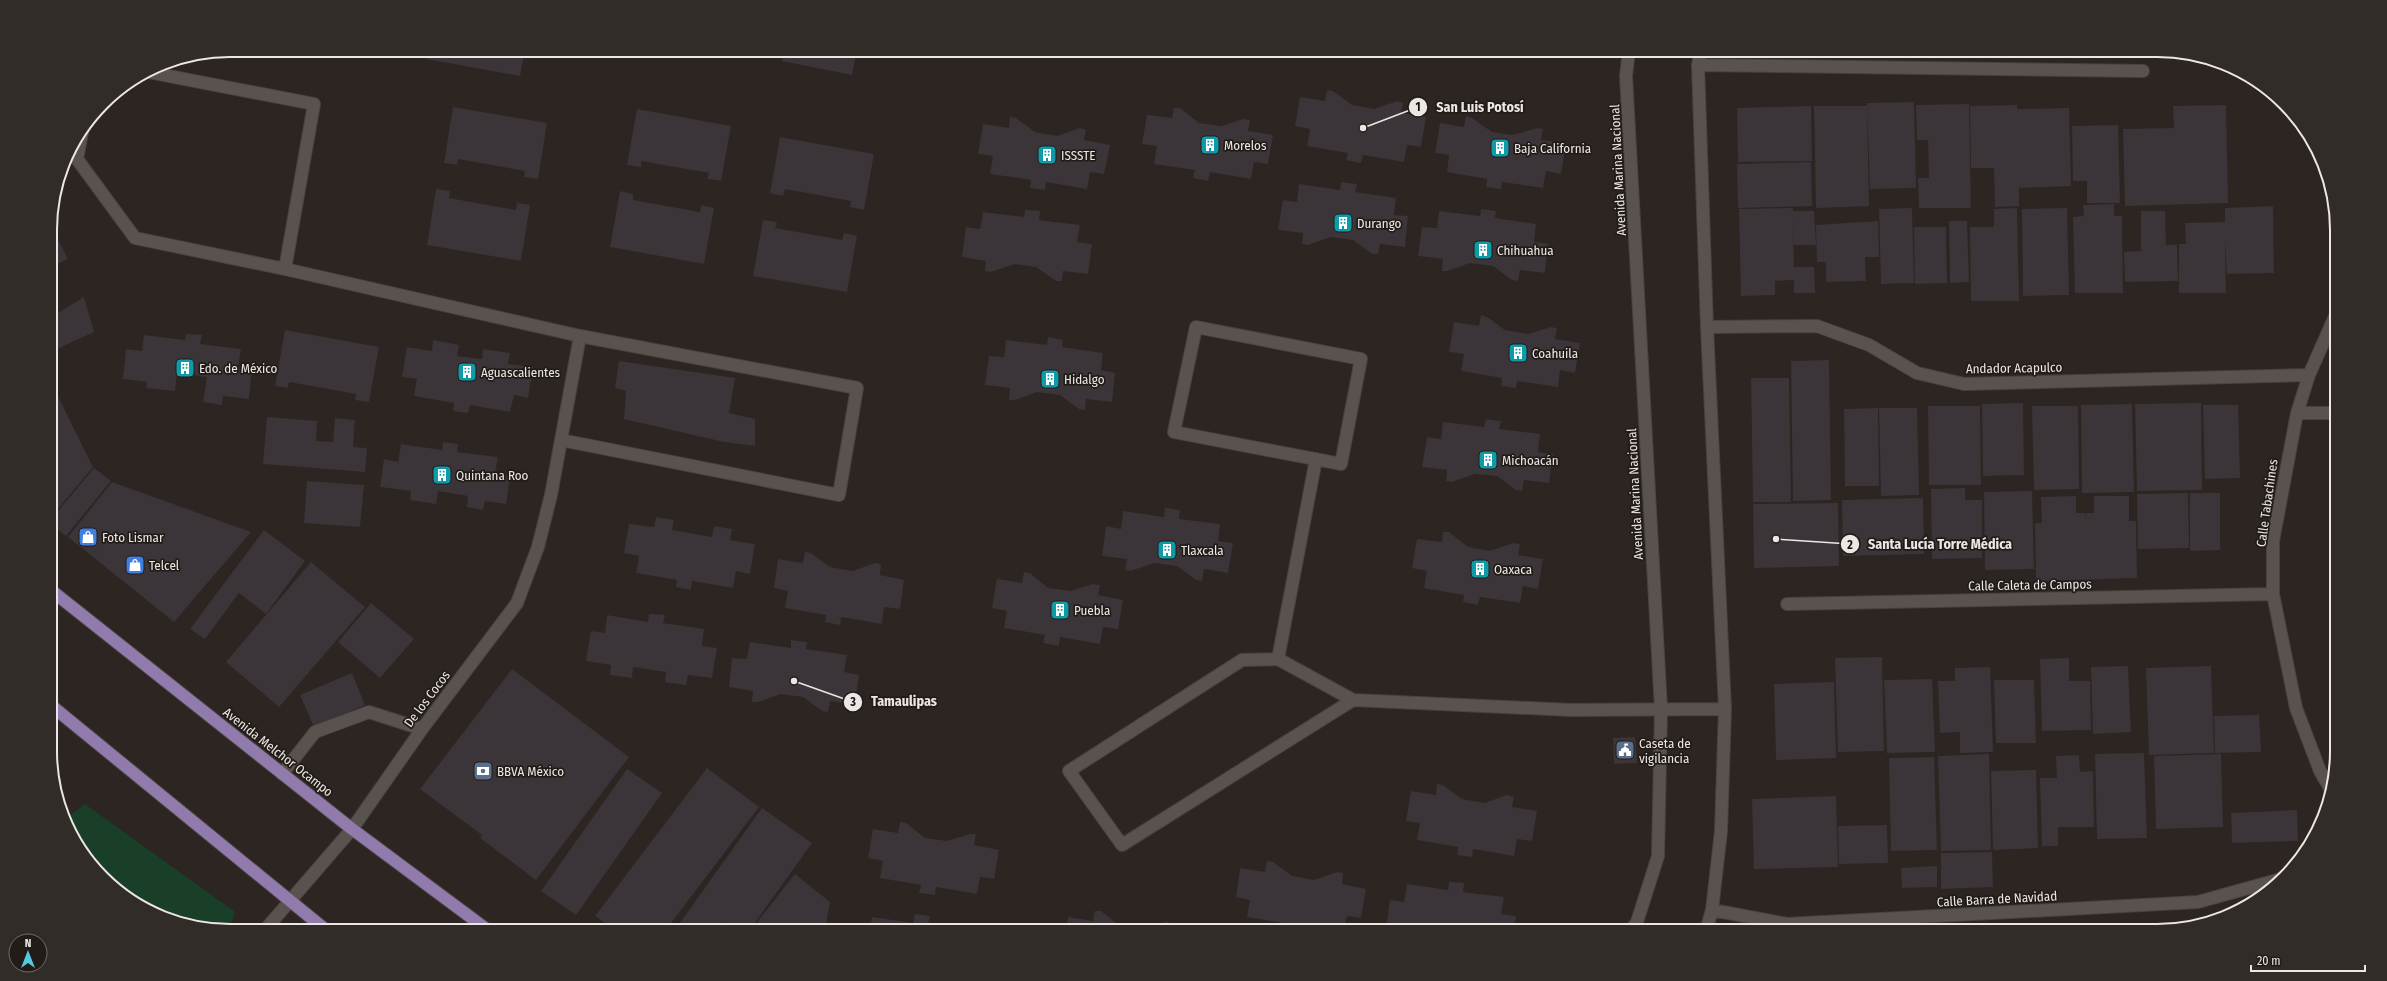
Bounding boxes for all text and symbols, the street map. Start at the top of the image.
callout: San Luis Potosí [1408,94,1531,120]
text: San Luis Potosí [1436,99,1524,116]
text: 1 [1415,100,1421,114]
street label: Avenida Marina Nacional [1607,103,1629,236]
building icon: Morelos [1199,134,1221,156]
building icon: Baja California [1489,137,1511,159]
place label: Morelos [1224,138,1267,153]
place label: Baja California [1514,141,1591,156]
building icon: ISSSTE [1036,144,1058,166]
place label: ISSSTE [1061,148,1095,163]
building icon: Durango [1332,212,1354,234]
place label: Durango [1357,216,1402,231]
building icon: Chihuahua [1472,239,1494,261]
place label: Chihuahua [1497,243,1554,258]
building icon: Coahuila [1507,342,1529,364]
place label: Coahuila [1532,346,1578,361]
building icon: Edo. de México [174,357,196,379]
street label: Andador Acapulco [1966,360,2062,376]
place label: Edo. de México [199,361,278,376]
building icon: Aguascalientes [456,361,478,383]
place label: Aguascalientes [481,365,561,380]
building icon: Hidalgo [1039,368,1061,390]
place label: Hidalgo [1064,372,1105,387]
street label: Avenida Marina Nacional [1624,427,1646,560]
building icon: Michoacán [1477,449,1499,471]
place label: Michoacán [1502,453,1559,468]
street label: Calle Tabachines [2253,458,2281,548]
building icon: Quintana Roo [431,464,453,486]
place label: Quintana Roo [456,468,529,483]
shop icon: Foto Lismar [77,526,99,548]
place label: Foto Lismar [102,530,164,545]
callout: Santa Lucía Torre Médica [1840,531,2020,557]
text: Santa Lucía Torre Médica [1868,536,2012,553]
text: 2 [1846,538,1853,552]
building icon: Tlaxcala [1156,539,1178,561]
place label: Tlaxcala [1181,543,1224,558]
shop icon: Telcel [124,554,146,576]
place label: Telcel [149,558,180,573]
building icon: Oaxaca [1469,558,1491,580]
place label: Oaxaca [1494,562,1532,577]
street label: Calle Caleta de Campos [1968,576,2092,594]
building icon: Puebla [1049,599,1071,621]
place label: Puebla [1074,603,1110,618]
street label: De los Cocos [401,667,453,730]
callout: Tamaulipas [843,689,945,715]
text: Tamaulipas [871,693,937,710]
text: 3 [849,695,856,709]
street label: Avenida Melchor Ocampo [220,704,336,800]
place label: Caseta de vigilancia [1639,736,1691,766]
public building icon: Caseta de vigilancia [1614,739,1636,761]
bank icon: BBVA México [472,760,494,782]
place label: BBVA México [497,764,564,779]
street label: Calle Barra de Navidad [1936,888,2058,910]
north arrow [8,933,48,973]
text: N [25,937,31,950]
scale bar [2251,947,2365,973]
text: 20 m [2257,954,2281,968]

